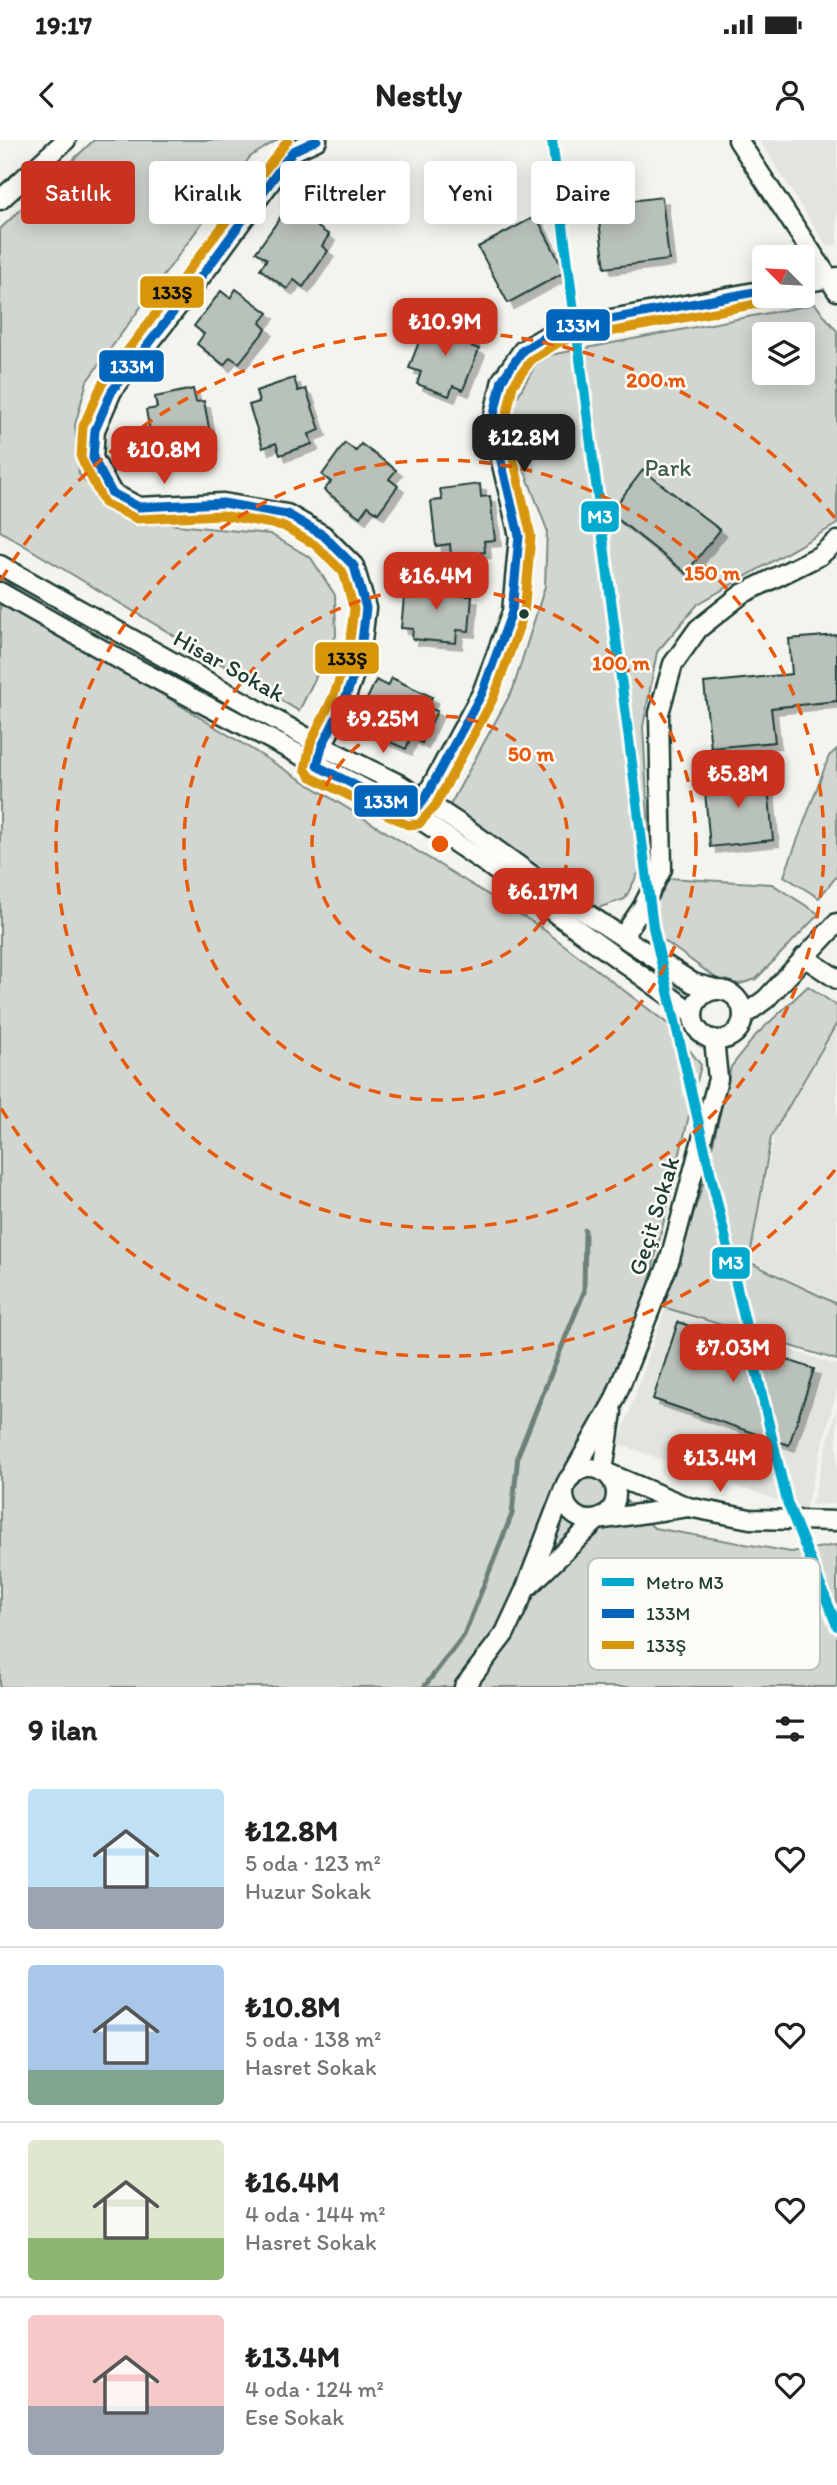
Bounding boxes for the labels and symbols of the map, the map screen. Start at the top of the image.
north arrow [752,245,816,308]
line badge: 133Ş [139,275,205,309]
text: 133Ş [152,281,192,304]
pin: ₺10.9M [388,298,502,358]
line badge: 133M [545,308,611,342]
text: 133M [556,314,600,337]
line badge: 133M [98,349,165,383]
text: 133M [110,355,154,378]
text: 200 m [626,367,686,392]
pin: ₺12.8M [467,414,581,474]
pin: ₺10.8M [107,426,221,486]
park label: Park [644,453,692,482]
line badge: M3 [580,500,620,533]
text: M3 [587,505,613,528]
pin: ₺16.4M [379,552,493,612]
text: 150 m [684,560,740,585]
unlabelled marker [517,607,531,621]
street label: Hisar Sokak [169,623,290,708]
line badge: 133Ş [314,641,380,675]
text: 133Ş [327,647,367,670]
text: 100 m [592,650,650,675]
pin: ₺9.25M [326,696,440,755]
text: 50 m [508,741,555,766]
pin: ₺5.8M [689,750,787,810]
line badge: 133M [353,784,419,818]
text: 133M [364,790,408,813]
centre of rings [428,832,452,856]
pin: ₺6.17M [486,868,600,928]
street label: Geçit Sokak [622,1152,685,1279]
line badge: M3 [711,1246,751,1280]
text: M3 [718,1251,744,1274]
pin: ₺7.03M [676,1324,790,1384]
pin: ₺13.4M [663,1434,777,1494]
legend [588,1558,820,1670]
text: Metro M3 [646,1571,724,1594]
text: 133M [646,1602,690,1625]
text: 133Ş [646,1634,686,1657]

